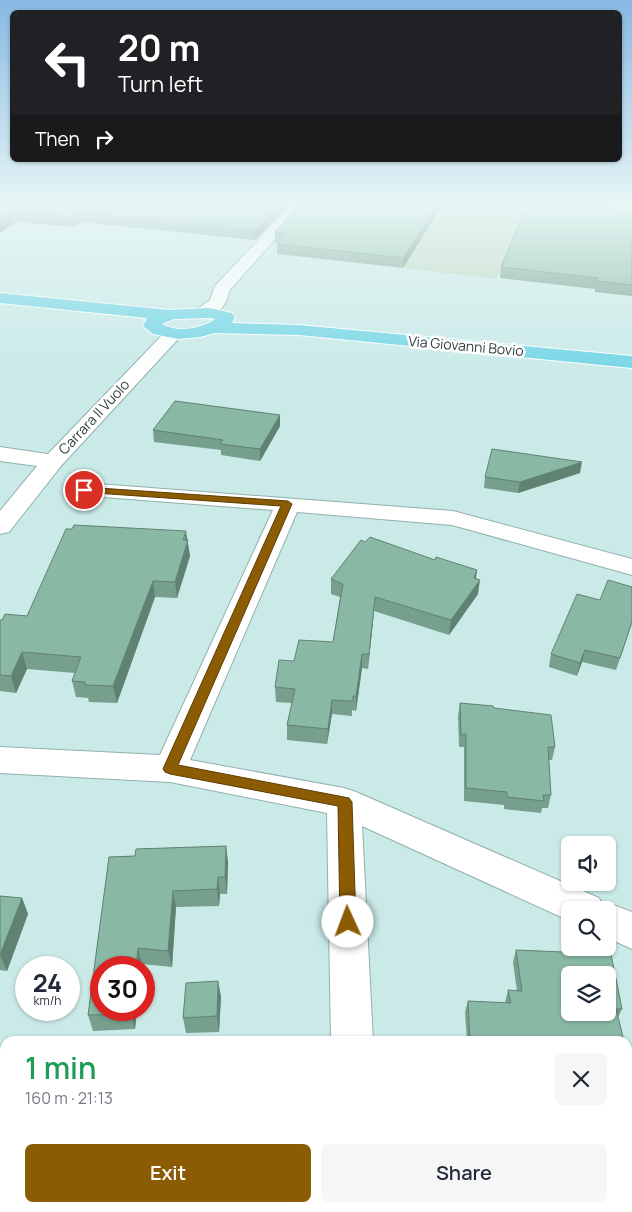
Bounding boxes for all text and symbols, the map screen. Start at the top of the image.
text: 20 m [118,24,200,72]
icon: left [35,30,100,95]
text: Turn left [118,69,203,99]
icon: right [90,125,118,153]
text: Then [35,126,80,152]
street label: Via Giovanni Bovio [408,331,524,360]
street label: Carrara Il Vuolo [54,375,133,458]
pin [63,469,105,511]
icon: arrive [70,476,98,504]
map controls [561,836,616,1021]
button: sound [561,836,616,891]
position arrow [321,895,373,947]
button: search [561,901,616,956]
speed limit sign: 30 [90,956,155,1021]
text: 24 [33,965,62,1000]
button: layers [561,966,616,1021]
text: km/h [34,992,61,1009]
text: 1 min [25,1047,97,1088]
button: close [555,1053,607,1105]
text: 160 m · 21:13 [25,1087,113,1109]
button: Exit [25,1144,311,1202]
button: Share [321,1144,607,1202]

